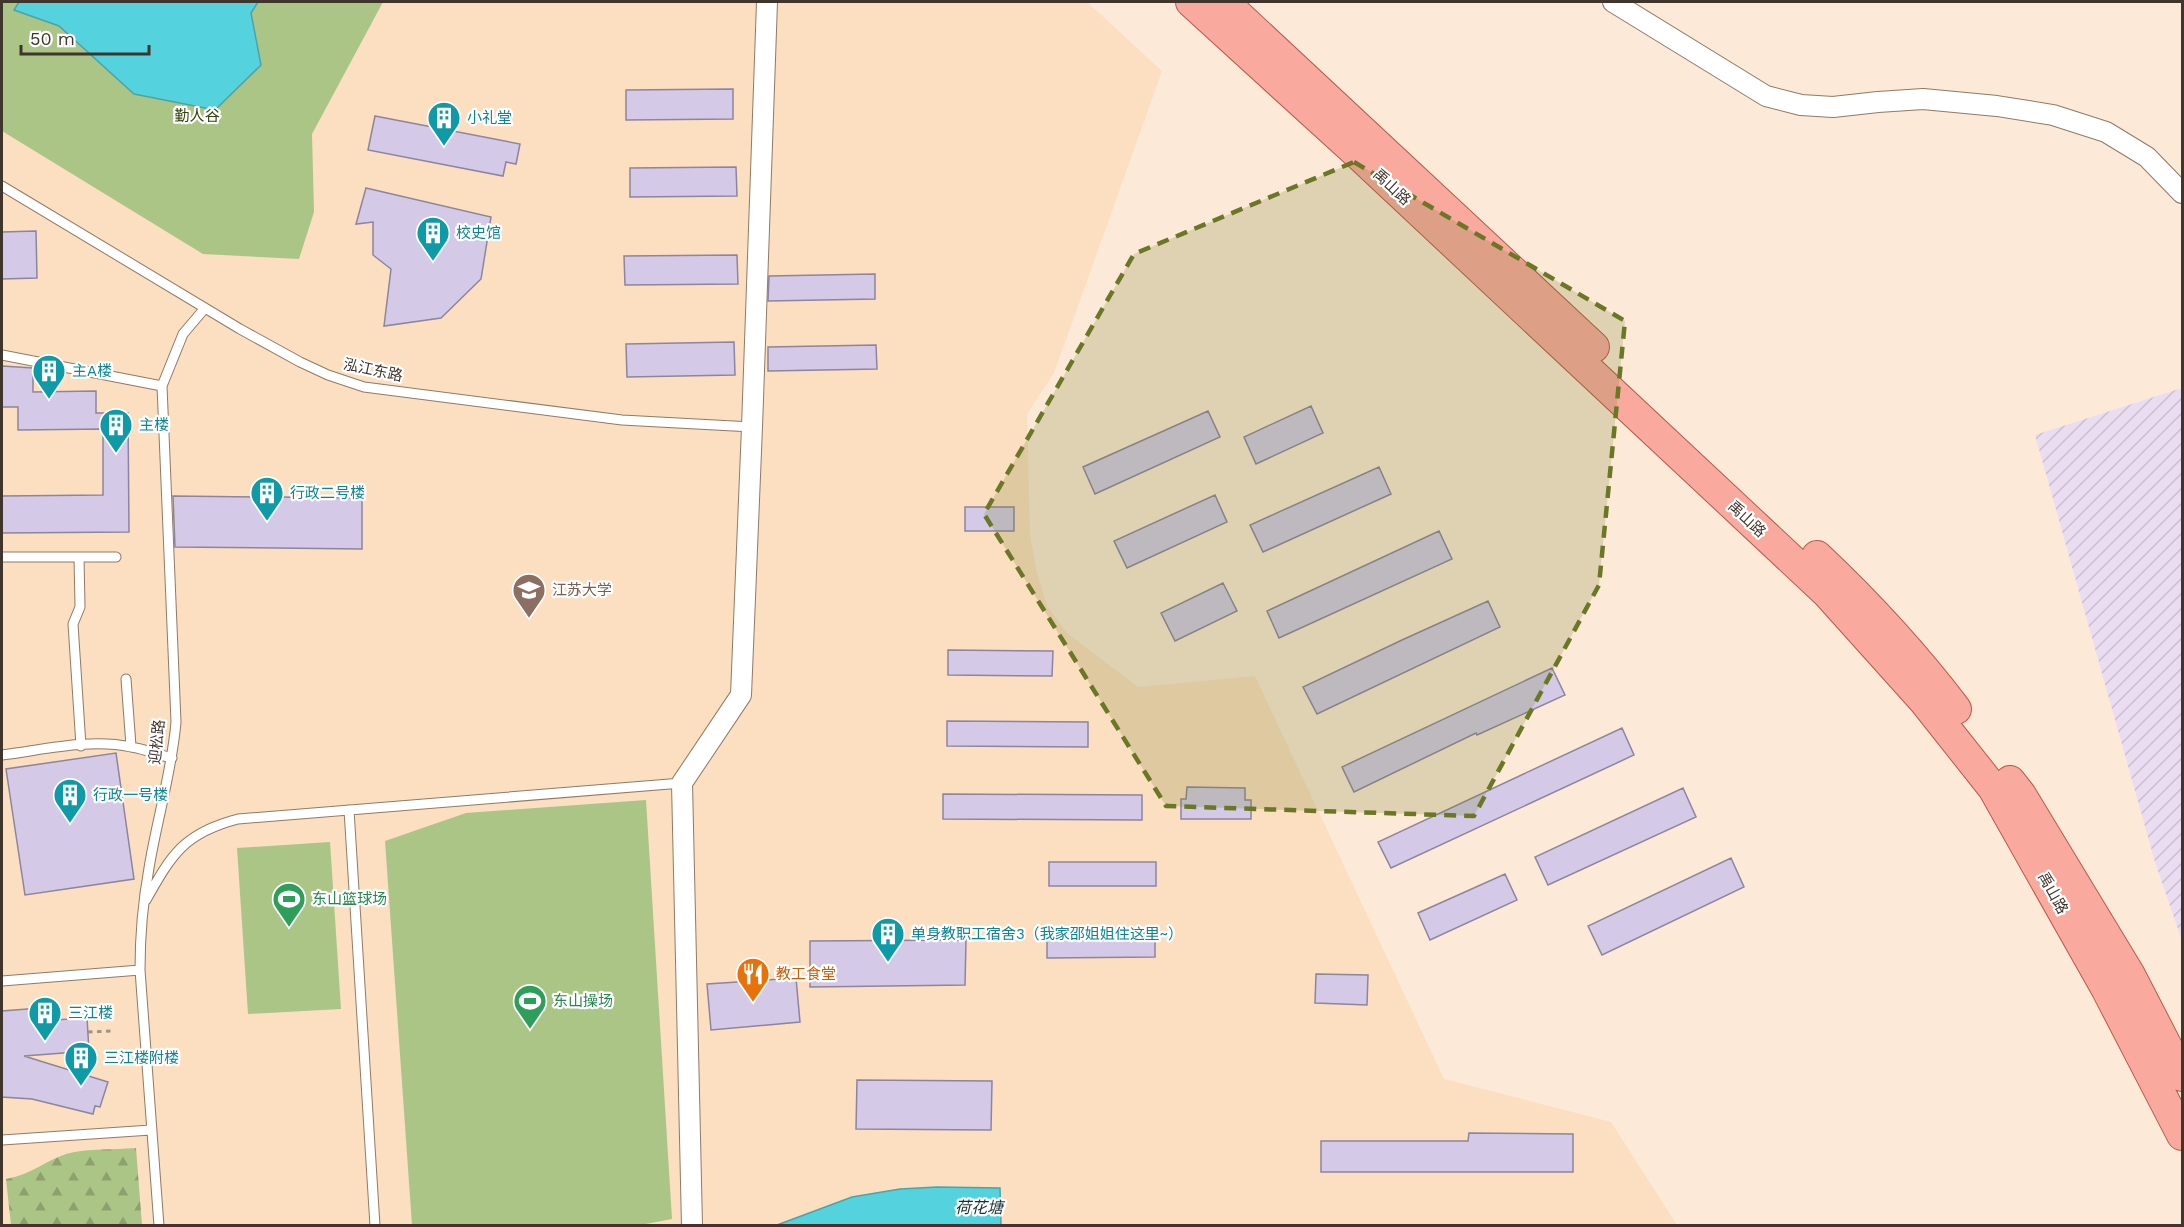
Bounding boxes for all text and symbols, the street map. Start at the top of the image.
scale bar [21,18,148,56]
text: 50 m [30,28,75,49]
building icon: 小礼堂 [426,100,462,147]
park label: 勤人谷 [174,107,220,125]
place label: 小礼堂 [467,109,512,127]
street label: 禹山路 [1369,165,1415,209]
building icon: 校史馆 [415,215,451,262]
place label: 校史馆 [456,224,501,242]
building icon: 主A楼 [31,353,67,400]
street label: 泓江东路 [342,355,404,385]
place label: 主A楼 [72,362,112,380]
building icon: 主楼 [98,407,134,454]
place label: 主楼 [139,416,169,434]
building icon: 行政二号楼 [249,475,285,522]
place label: 行政二号楼 [290,484,365,502]
street label: 禹山路 [1724,497,1770,541]
school or university icon: 江苏大学 [511,572,547,619]
place label: 江苏大学 [552,581,612,599]
street label: 迎松路 [146,719,168,765]
building icon: 行政一号楼 [52,777,88,824]
place label: 行政一号楼 [93,786,168,804]
street label: 禹山路 [2034,869,2072,917]
sports icon: 东山篮球场 [271,881,307,928]
place label: 东山篮球场 [312,890,387,908]
building icon: 单身教职工宿舍3（我家邵姐姐住这里~） [870,916,906,963]
place label: 单身教职工宿舍3（我家邵姐姐住这里~） [911,925,1183,943]
restaurant icon: 教工食堂 [735,956,771,1003]
place label: 教工食堂 [776,965,836,983]
sports icon: 东山操场 [512,983,548,1030]
place label: 东山操场 [553,992,613,1010]
building icon: 三江楼 [27,995,63,1042]
place label: 三江楼 [68,1004,113,1022]
building icon: 三江楼附楼 [63,1040,99,1087]
place label: 三江楼附楼 [104,1049,179,1067]
water label: 荷花塘 [955,1198,1006,1217]

